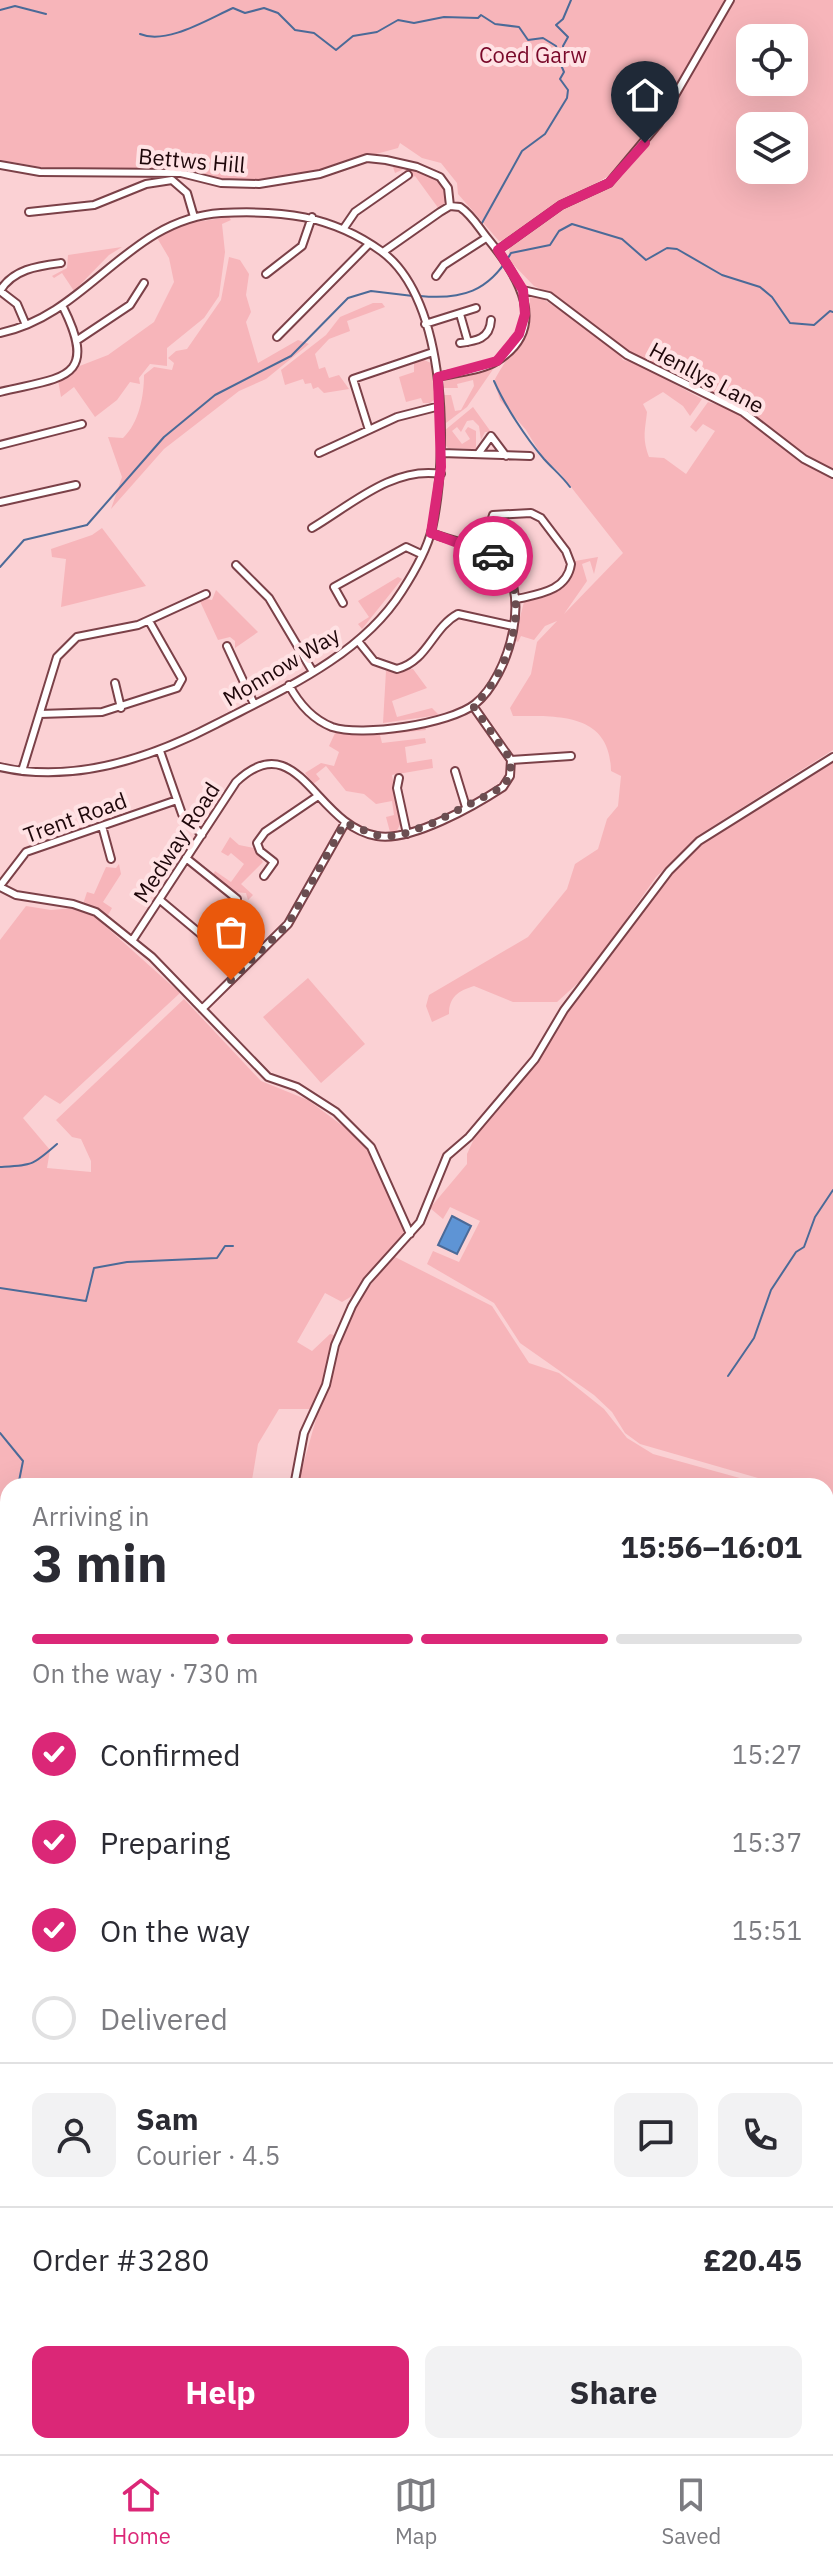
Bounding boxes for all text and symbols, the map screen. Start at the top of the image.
map controls [736,24,808,184]
button: locate [736,24,808,96]
park label: Coed Garw [479,40,587,69]
pin [611,61,679,143]
icon: home [623,73,667,117]
button: layers [736,112,808,184]
street label: Bettws Hill [137,141,247,179]
street label: Henllys Lane [645,335,769,419]
courier [453,516,533,596]
icon: car [471,534,515,578]
street label: Monnow Way [217,620,345,712]
street label: Medway Road [126,776,226,908]
street label: Trent Road [19,785,131,849]
pin [197,898,265,980]
icon: bag [209,910,253,954]
text: Arriving in [32,1499,149,1533]
text: 15:56–16:01 [621,1527,802,1566]
text: 3 min [32,1529,168,1596]
text: On the way · 730 m [32,1656,258,1690]
icon: check [32,1732,76,1776]
text: Confirmed [100,1735,241,1774]
text: 15:27 [732,1737,802,1771]
icon: check [32,1820,76,1864]
text: Preparing [100,1823,230,1862]
text: 15:37 [732,1825,802,1859]
icon: check [32,1908,76,1952]
text: On the way [100,1911,250,1950]
text: 15:51 [732,1913,802,1947]
text: Delivered [100,1999,228,2038]
button: person [32,2093,116,2177]
button: chat [614,2093,698,2177]
button: phone [718,2093,802,2177]
text: Sam [136,2099,199,2138]
text: Courier · 4.5 [136,2138,280,2172]
text: Order #3280 [32,2240,209,2279]
text: £20.45 [703,2240,802,2279]
button: Help [32,2346,409,2438]
button: Share [425,2346,802,2438]
tab: Home [112,2473,171,2550]
tab: Map [394,2473,438,2550]
tab: Saved [661,2473,721,2550]

